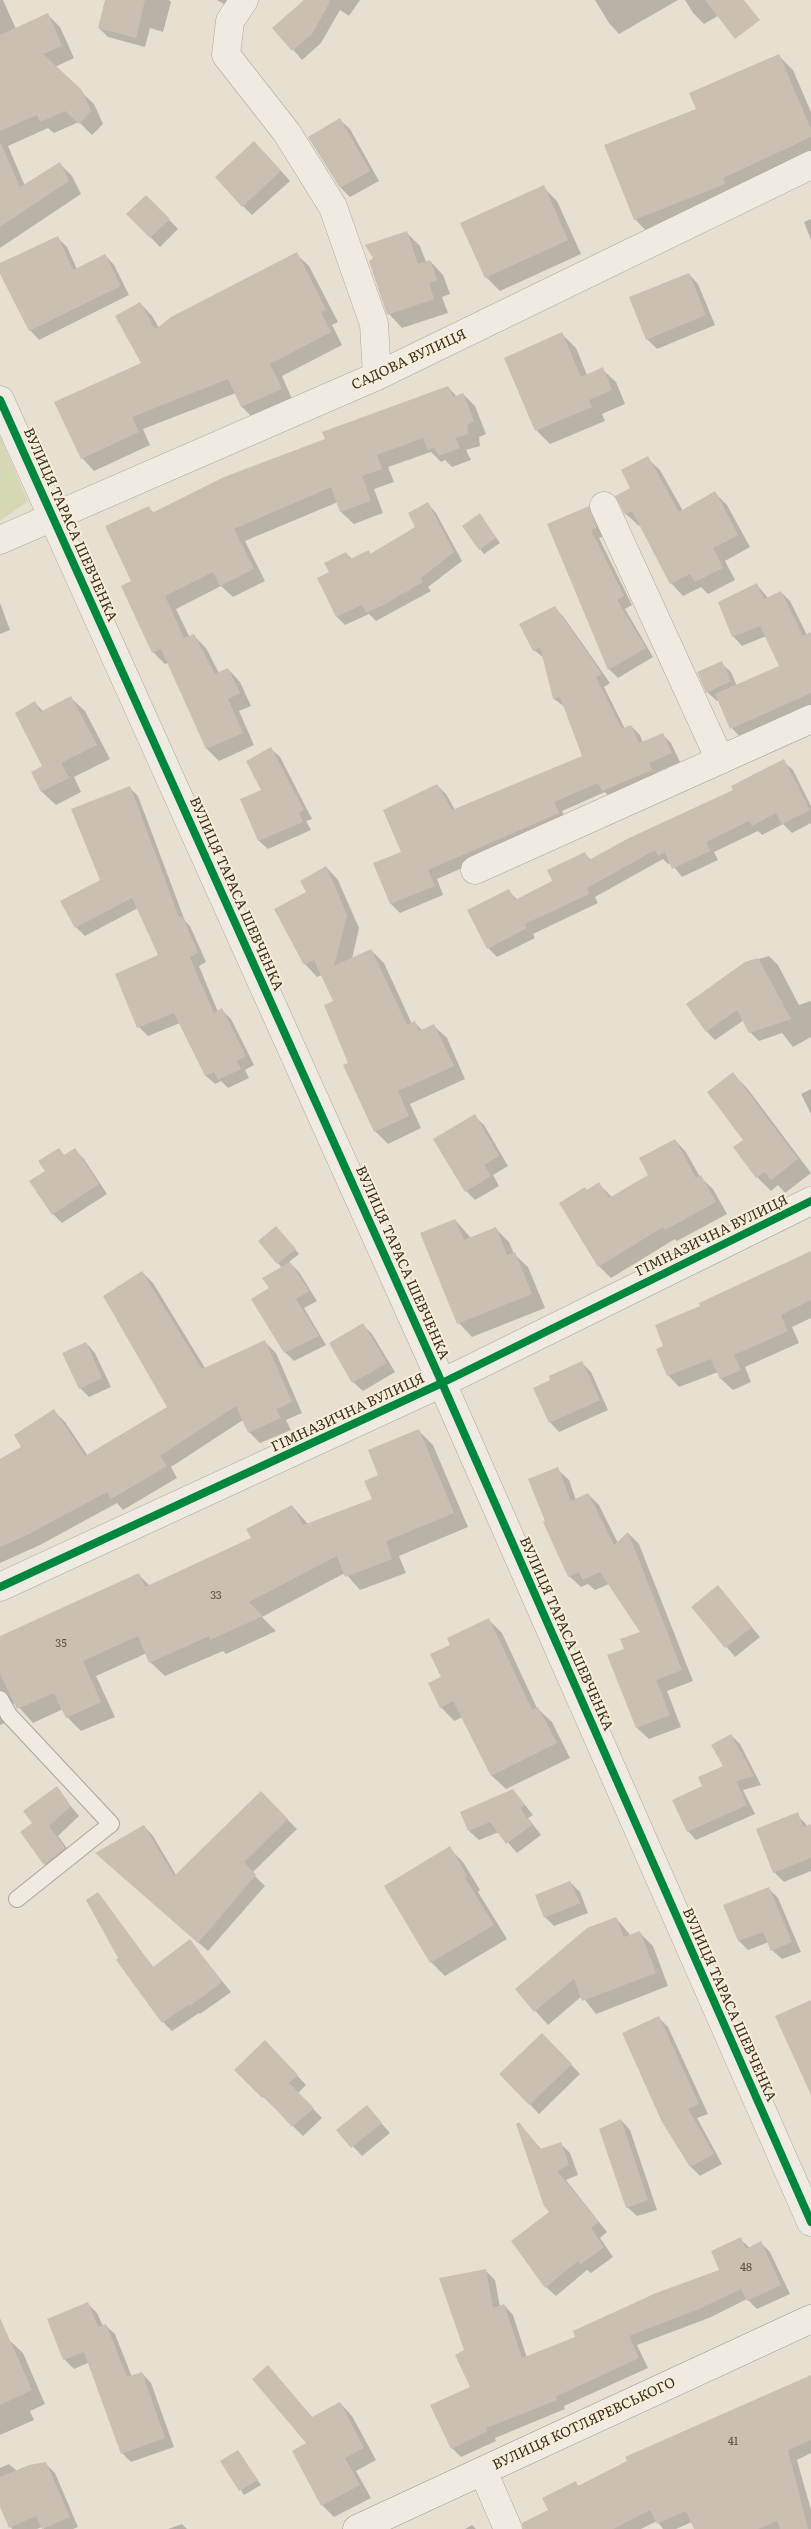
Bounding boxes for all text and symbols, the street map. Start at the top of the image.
street label: САДОВА ВУЛИЦЯ [349,326,469,394]
street label: ВУЛИЦЯ ТАРАСА ШЕВЧЕНКА [20,425,120,625]
street label: ВУЛИЦЯ ТАРАСА ШЕВЧЕНКА [186,794,286,994]
street label: ВУЛИЦЯ ТАРАСА ШЕВЧЕНКА [352,1163,452,1363]
street label: ГІМНАЗИЧНА ВУЛИЦЯ [633,1192,791,1280]
street label: ГІМНАЗИЧНА ВУЛИЦЯ [269,1370,427,1456]
street label: ВУЛИЦЯ ТАРАСА ШЕВЧЕНКА [516,1534,616,1734]
house number: 33 [210,1589,222,1603]
house number: 35 [55,1637,67,1651]
street label: ВУЛИЦЯ ТАРАСА ШЕВЧЕНКА [679,1905,779,2105]
house number: 48 [740,2261,752,2275]
street label: ВУЛИЦЯ КОТЛЯРЕВСЬКОГО [490,2374,678,2474]
house number: 41 [728,2435,738,2449]

